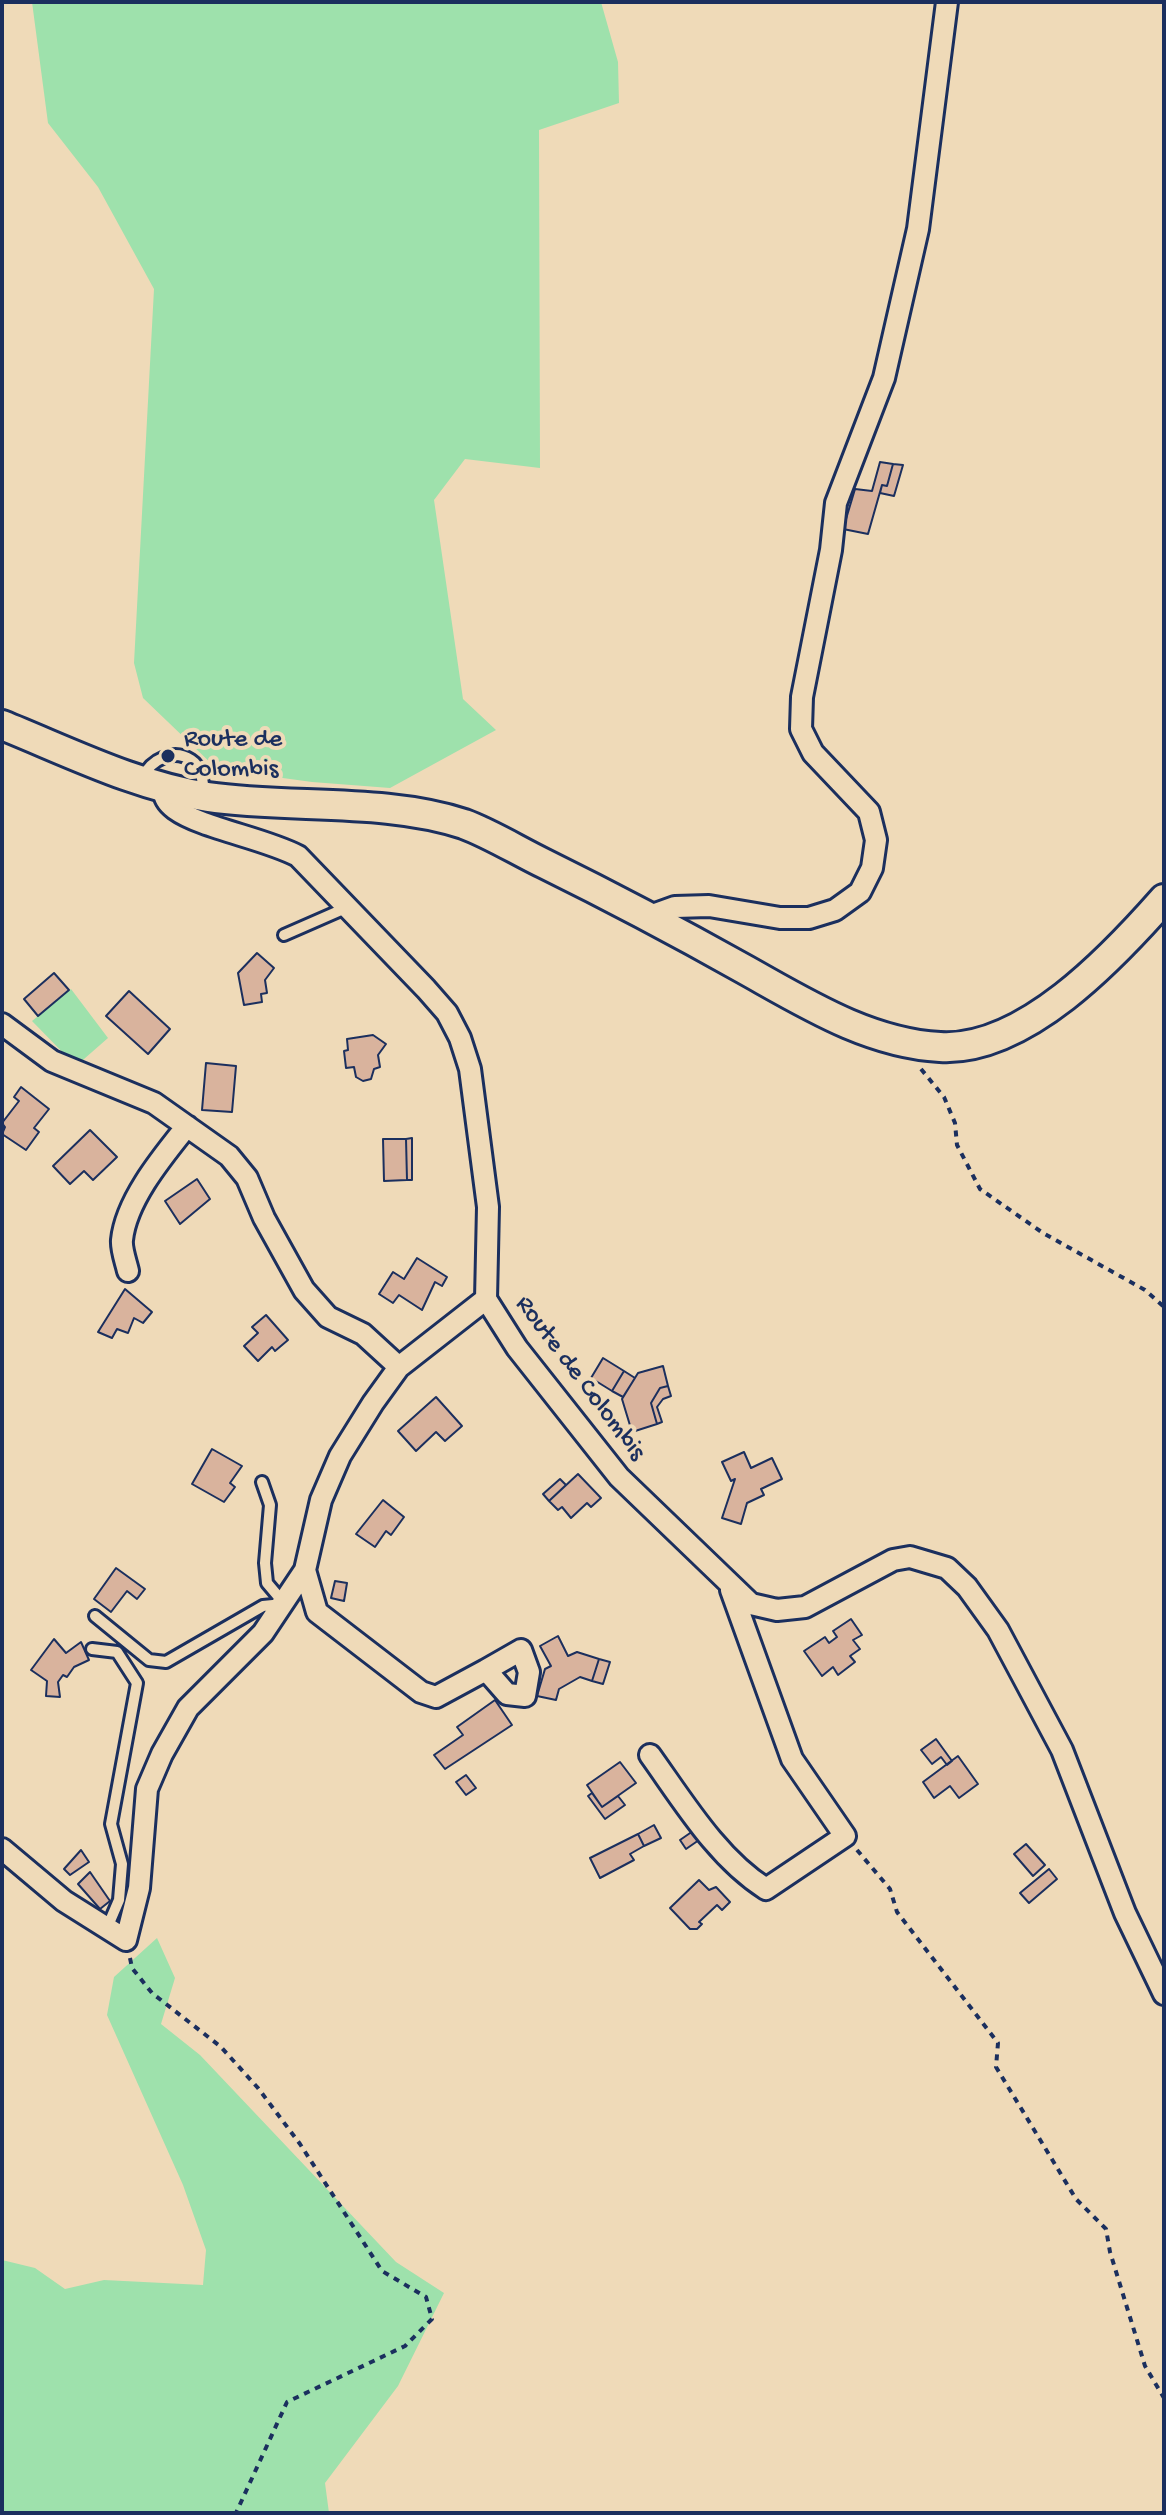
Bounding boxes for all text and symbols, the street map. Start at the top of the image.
place label: Route de Colombis [184,725,282,786]
marker: Route de Colombis [159,747,177,765]
street label: Route de Colombis [507,1290,651,1468]

